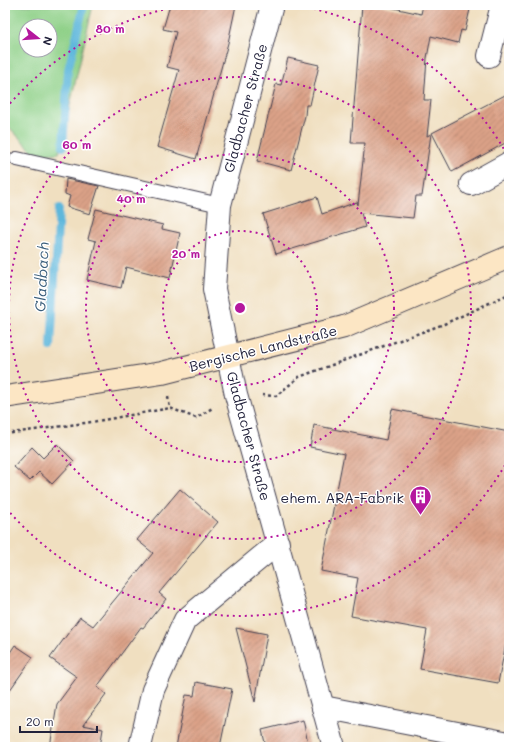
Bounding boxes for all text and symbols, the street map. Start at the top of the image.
north arrow [18,18,58,58]
text: 80 m [95,20,125,36]
text: N [40,35,56,47]
street label: Gladbacher Straße [219,41,271,175]
text: 60 m [63,136,91,152]
text: 40 m [116,190,146,206]
water label: Gladbach [29,242,53,312]
text: 20 m [172,245,200,261]
centre of rings [233,301,247,315]
street label: Bergische Landstraße [187,320,339,376]
street label: Gladbacher Straße [223,369,275,503]
building icon: ehem. ARA-Fabrik [407,484,433,517]
place label: ehem. ARA-Fabrik [281,488,404,507]
scale bar [20,708,97,734]
text: 20 m [26,713,54,729]

